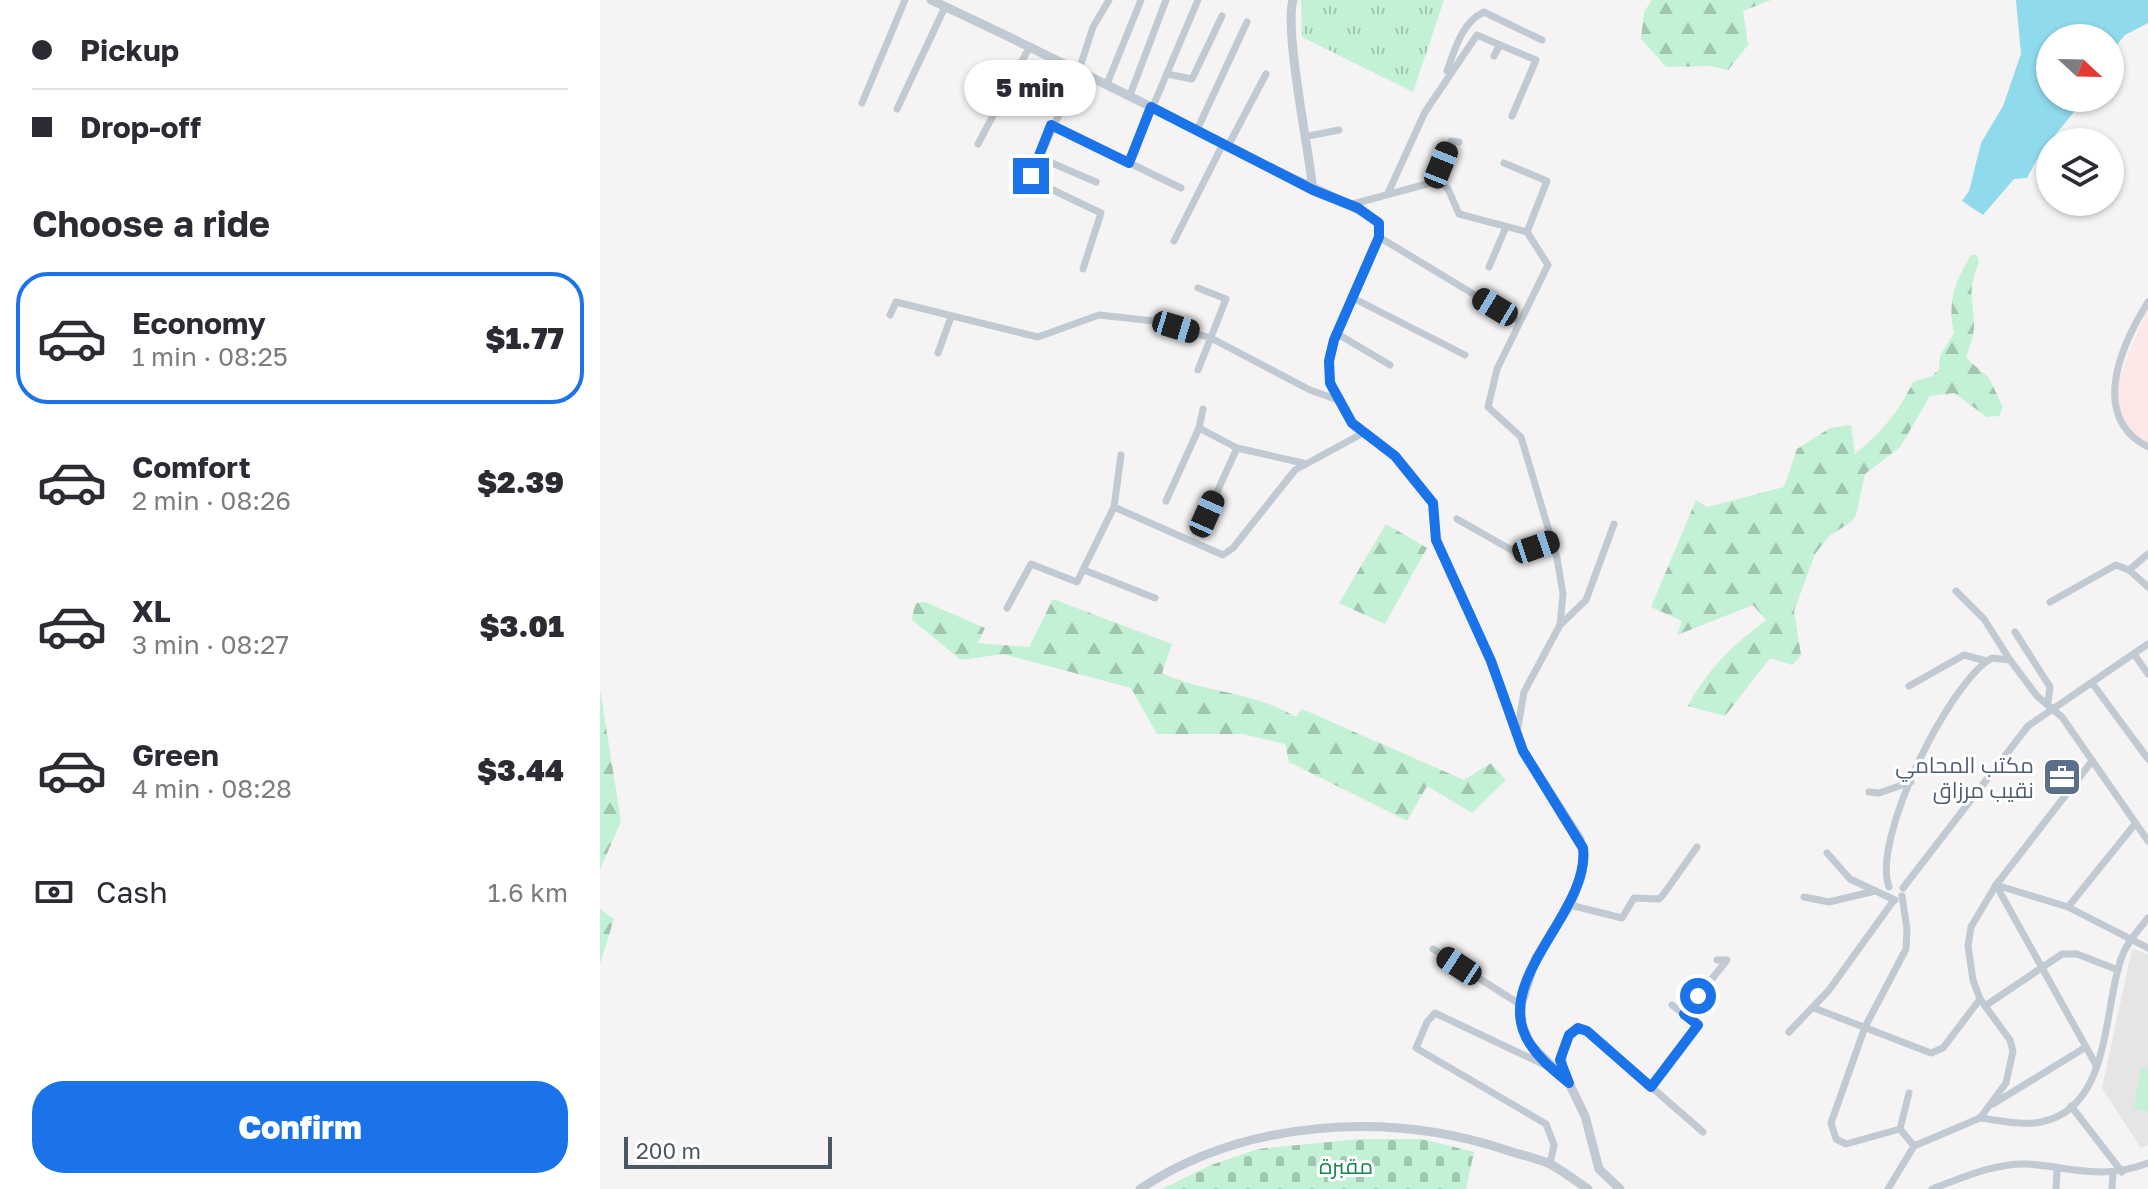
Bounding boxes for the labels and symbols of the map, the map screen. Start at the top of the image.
north arrow [2036,24,2124,112]
callout: 5 min [965,60,1097,116]
car [1421,138,1461,192]
route end [1013,158,1049,194]
car [1468,284,1522,330]
car [1150,309,1202,345]
car [1186,487,1228,541]
car [1509,528,1563,566]
place label: مكتب المحامي نقيب مرزاق [1895,751,2034,804]
office icon: مكتب المحامي نقيب مرزاق [2041,756,2083,798]
car [1432,943,1486,989]
route start [1680,978,1716,1014]
scale bar [624,1133,832,1169]
park label: مقبرة [1319,1152,1373,1179]

